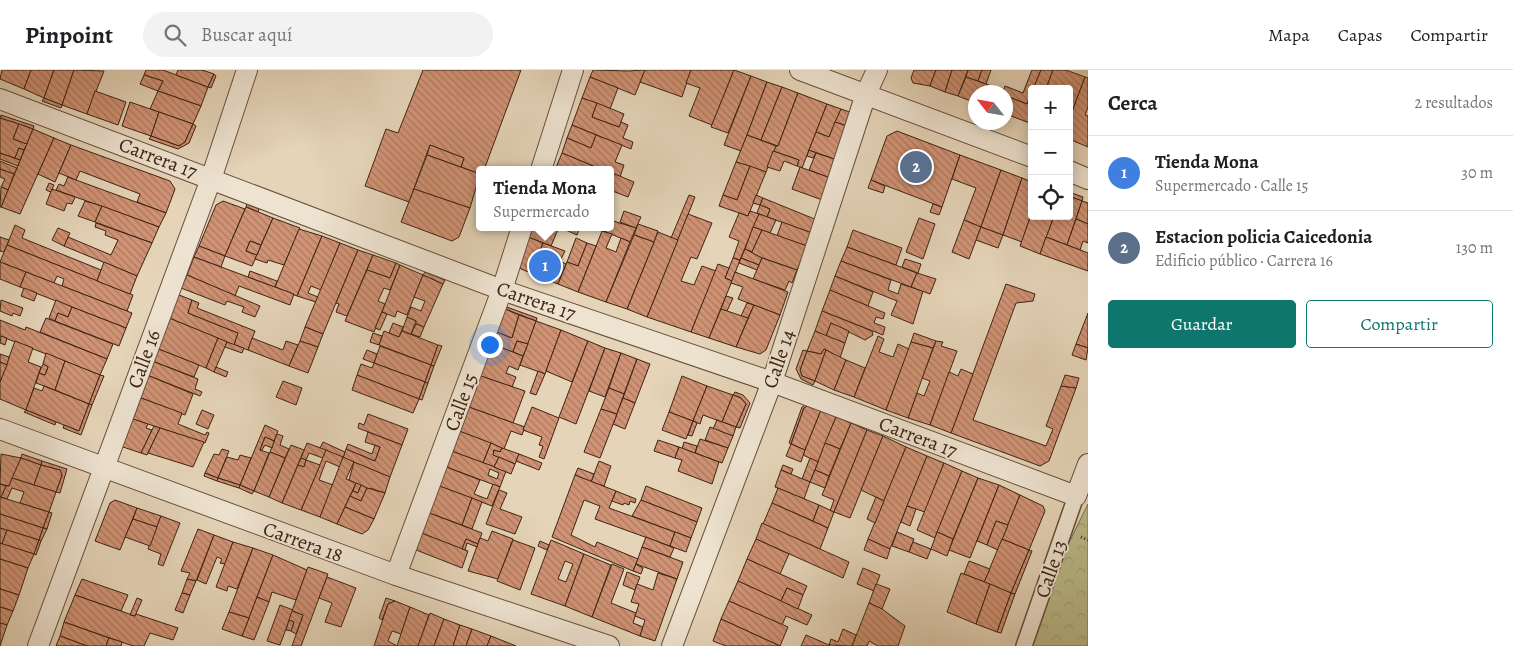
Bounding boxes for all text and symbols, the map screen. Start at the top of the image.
search box [143,12,493,57]
text: Pinpoint [25,19,113,51]
icon: search [161,21,189,49]
text: Buscar aquí [201,22,292,48]
text: Mapa [1268,23,1310,47]
text: Capas [1338,23,1382,47]
text: Compartir [1410,23,1488,47]
north arrow [968,85,1013,130]
map controls [1028,85,1073,220]
button: + [1028,85,1073,130]
text: Cerca [1108,89,1158,117]
text: 2 resultados [1414,92,1493,114]
button: − [1028,130,1073,175]
street label: Carrera 17 [115,131,202,185]
pin: 2 [900,148,932,186]
text: Tienda Mona [1155,149,1259,175]
text: 1 [1121,162,1127,184]
text: 30 m [1461,162,1493,184]
popup [476,166,614,231]
text: Tienda Mona [493,175,597,201]
button: locate [1028,175,1073,220]
text: Supermercado · Calle 15 [1155,175,1308,197]
text: Supermercado [493,201,589,223]
text: Estacion policia Caicedonia [1155,224,1372,250]
text: 2 [1120,237,1128,259]
text: 130 m [1456,237,1493,259]
pin: 1 [529,247,561,285]
text: Edificio público · Carrera 16 [1155,250,1333,272]
street label: Carrera 17 [493,275,580,327]
button: Guardar [1108,300,1296,348]
button: Compartir [1306,300,1493,348]
street label: Calle 16 [121,326,167,392]
street label: Calle 14 [756,326,802,392]
your location [477,332,503,358]
street label: Calle 15 [438,369,484,435]
street label: Carrera 17 [875,410,962,464]
street label: Carrera 18 [259,515,347,569]
street label: Calle 13 [1029,536,1073,602]

